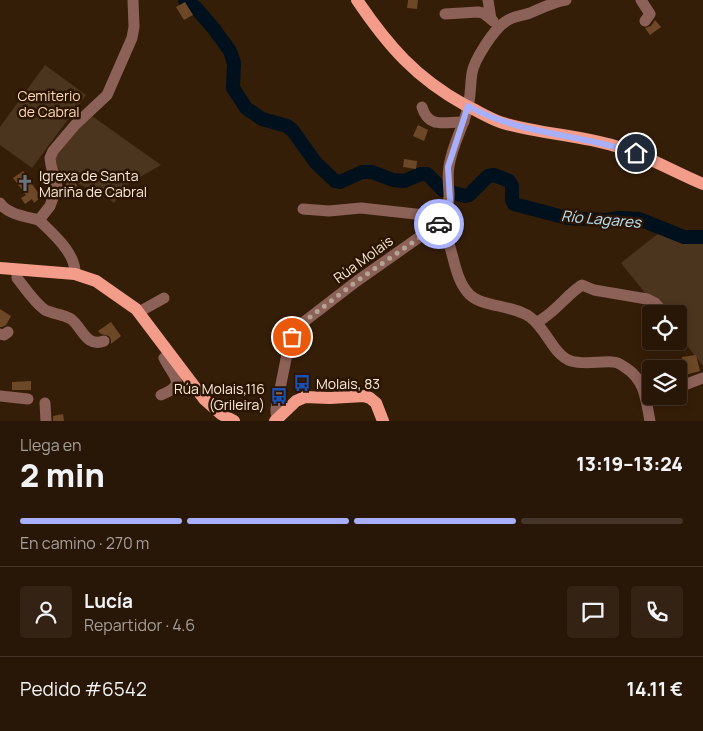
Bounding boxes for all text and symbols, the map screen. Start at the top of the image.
park label: Cemiterio de Cabral [17,86,81,121]
pin [615,132,657,174]
icon: home [622,139,650,167]
place label: Igrexa de Santa Mariña de Cabral [39,166,147,201]
church icon: Igrexa de Santa Mariña de Cabral [15,173,35,193]
courier [414,199,464,249]
water label: Río Lagares [560,205,643,233]
icon: car [425,210,453,238]
street label: Rúa Molais [329,231,397,287]
map controls [642,305,687,405]
button: locate [642,305,687,350]
pin [271,316,313,358]
icon: bag [278,323,306,351]
button: layers [642,360,687,405]
bus stop icon: Molais, 83 [292,373,312,393]
place label: Molais, 83 [316,374,380,393]
place label: Rúa Molais,116 (Grileira) [174,379,265,414]
bus stop icon: Rúa Molais,116 (Grileira) [269,386,289,406]
text: Llega en [20,434,81,456]
text: 13:19–13:24 [576,451,683,477]
text: 2 min [20,453,105,497]
text: En camino · 270 m [20,532,149,554]
button: person [20,586,72,638]
button: chat [567,586,619,638]
button: phone [631,586,683,638]
text: Lucía [84,588,133,614]
text: Repartidor · 4.6 [84,614,195,636]
text: Pedido #6542 [20,676,147,702]
text: 14.11 € [627,676,683,702]

